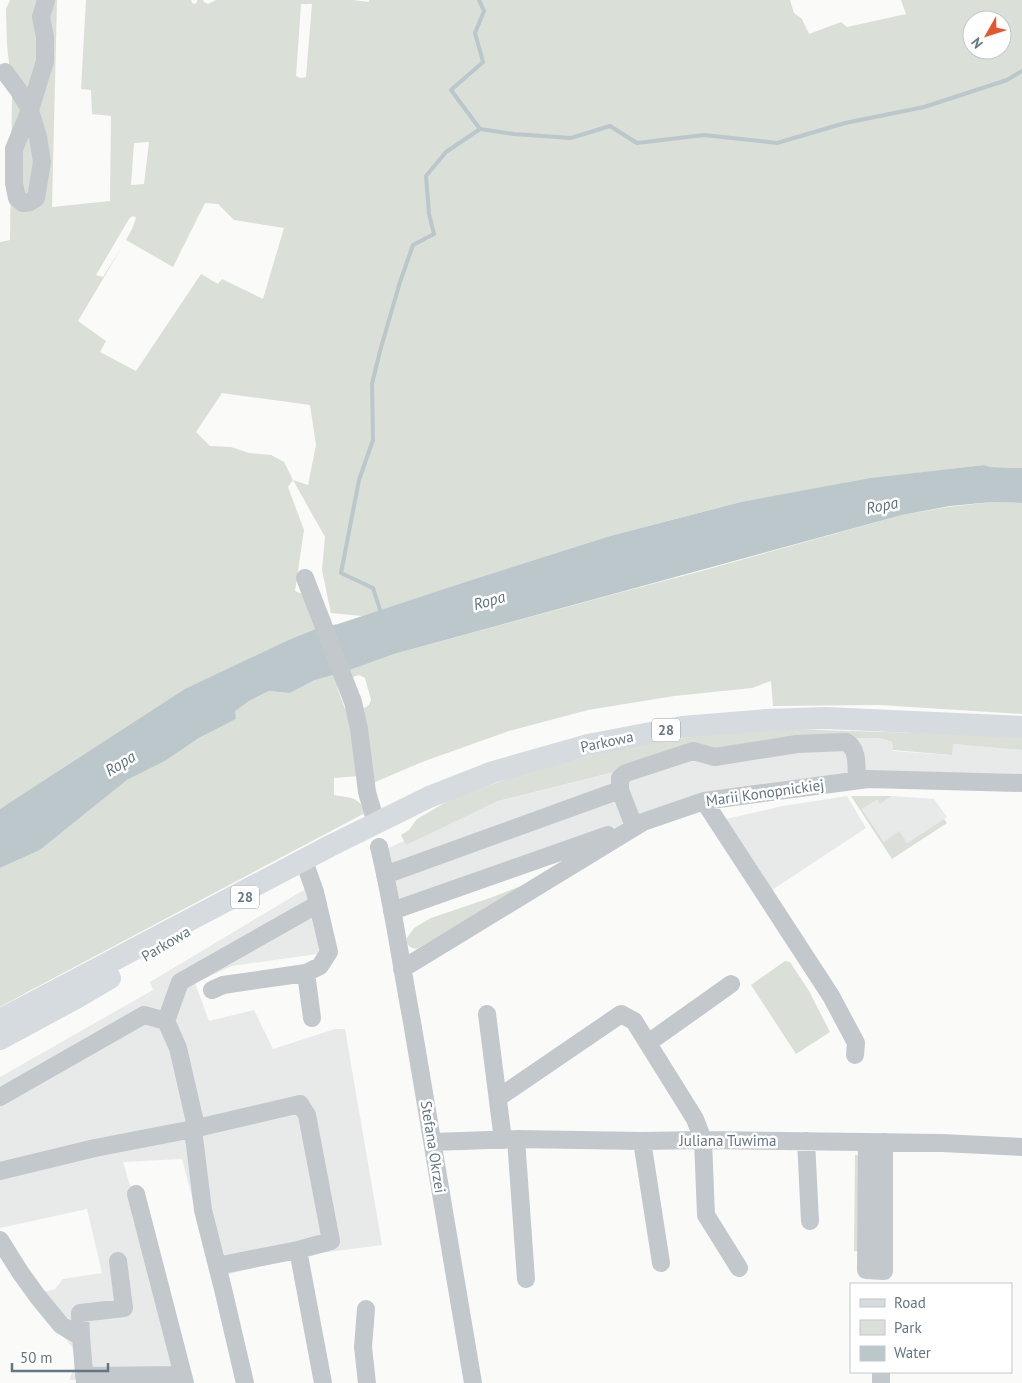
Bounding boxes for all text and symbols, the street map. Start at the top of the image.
north arrow [962,10,1012,60]
text: N [967,34,987,52]
water label: Ropa [864,492,900,518]
water label: Ropa [471,586,507,614]
road number: 28 [652,718,680,742]
street label: Parkowa [579,727,635,756]
water label: Ropa [101,746,139,780]
street label: Marii Konopnickiej [705,775,825,810]
road number: 28 [231,886,259,909]
street label: Parkowa [138,922,194,966]
street label: Stefana Okrzei [417,1099,450,1194]
street label: Juliana Tuwima [679,1131,776,1150]
legend [850,1283,1012,1373]
text: Road [894,1293,926,1312]
text: Park [894,1318,922,1337]
scale bar [12,1340,109,1372]
text: Water [894,1343,931,1362]
text: 50 m [20,1348,53,1367]

